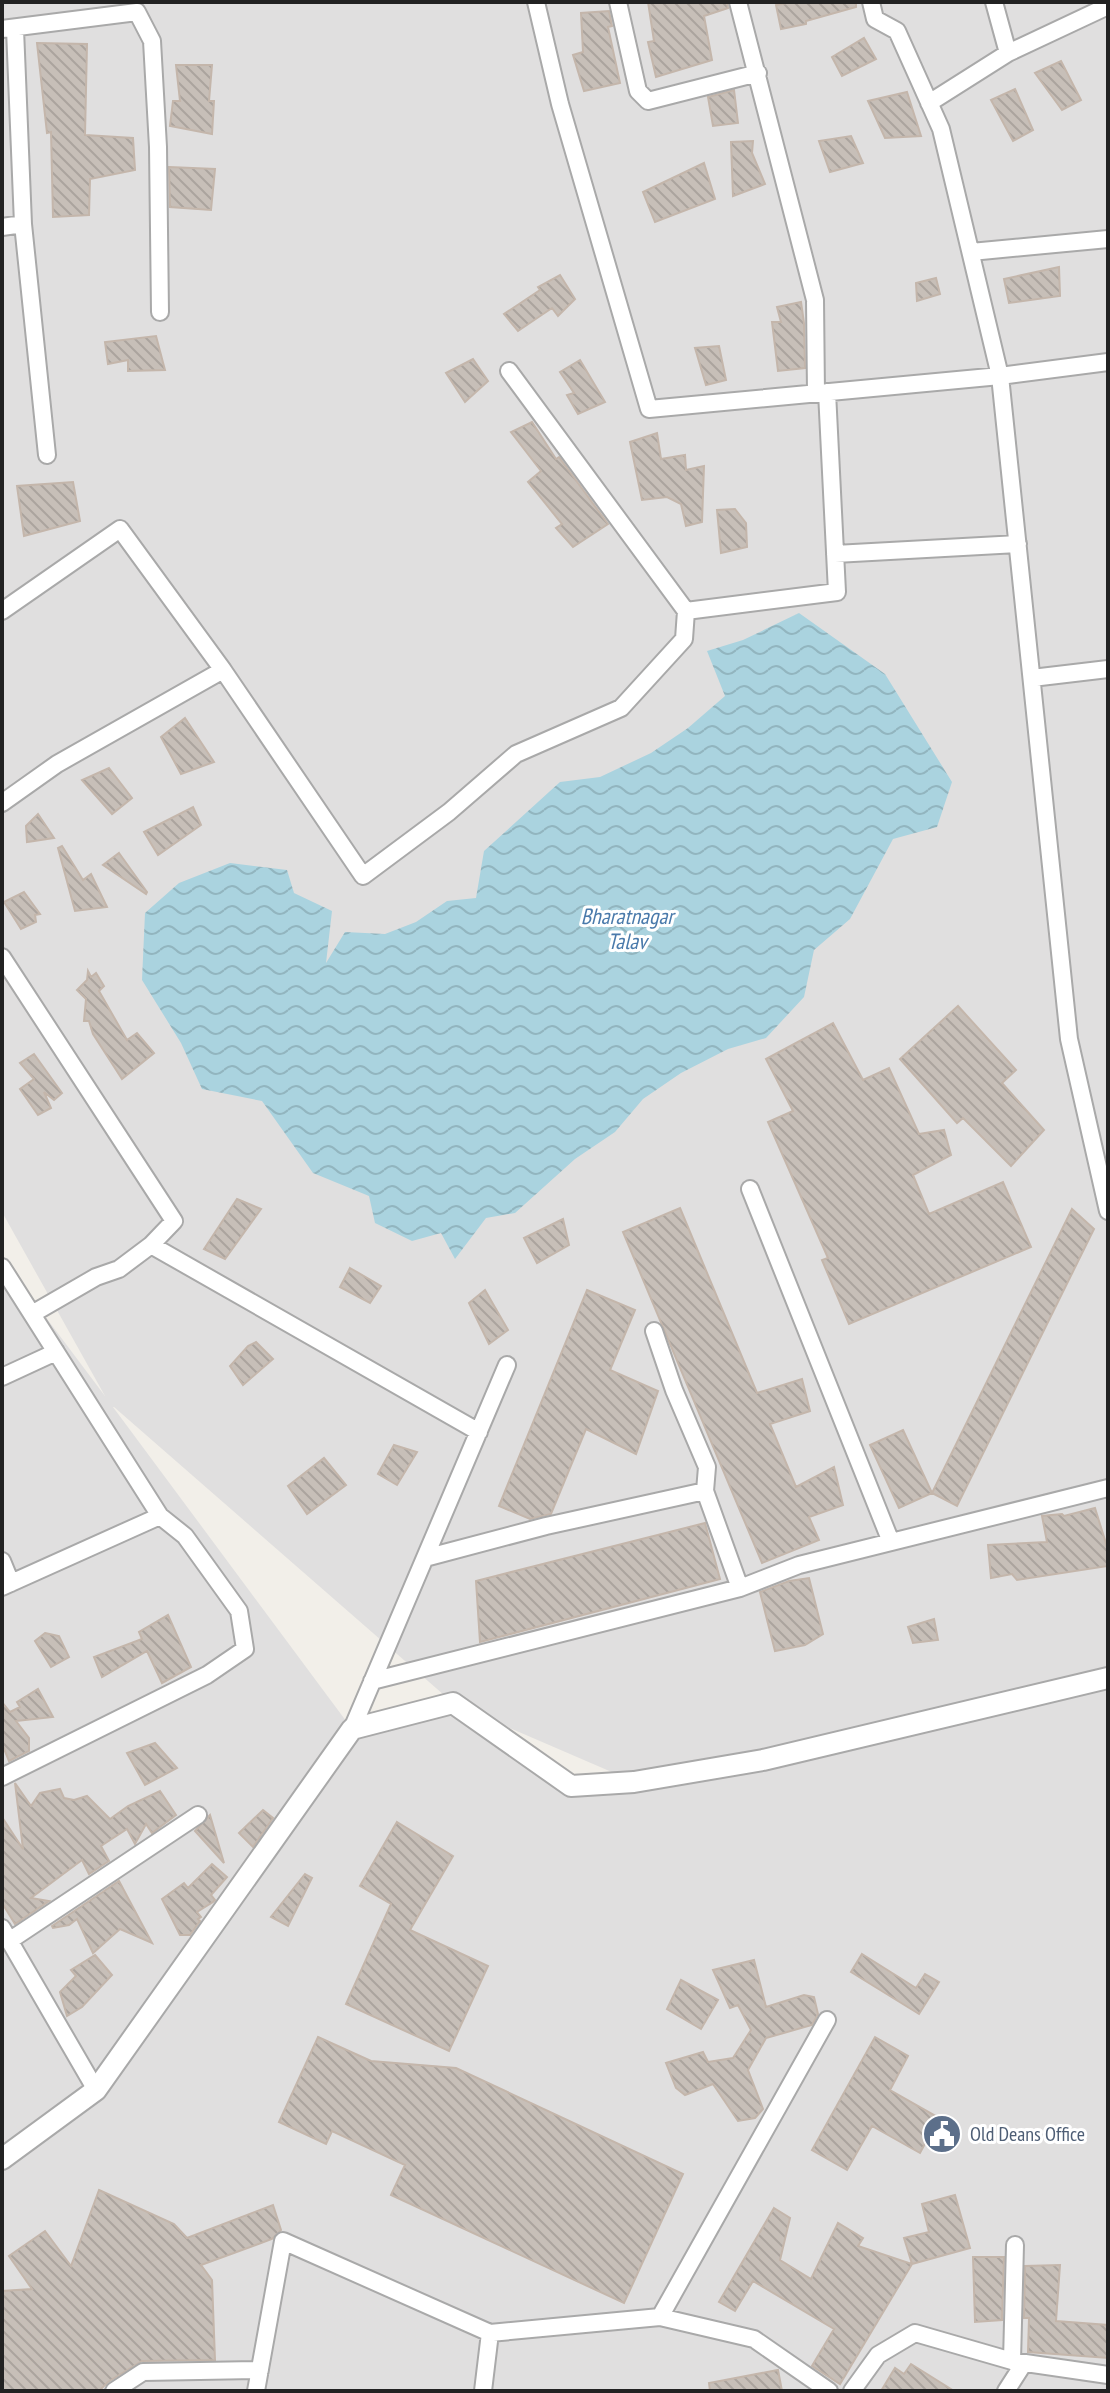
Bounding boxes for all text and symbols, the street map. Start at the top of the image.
water label: Bharatnagar Talav [581,902,676,955]
public building icon: Old Deans Office [921,2113,963,2155]
place label: Old Deans Office [970,2121,1085,2147]

